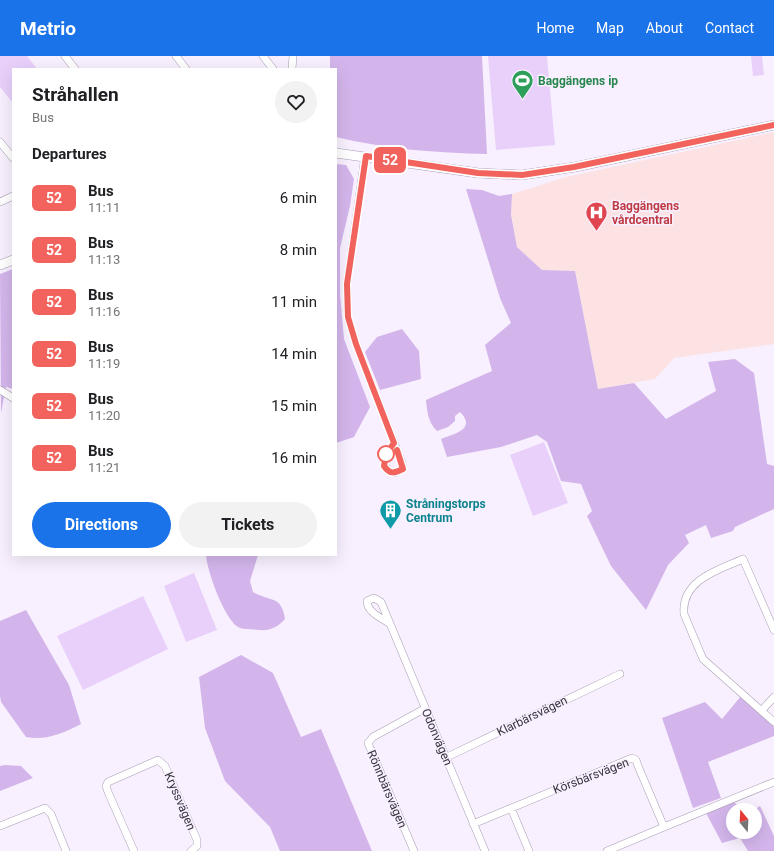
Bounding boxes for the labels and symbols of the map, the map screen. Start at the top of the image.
sports icon: Baggängens ip [509,68,535,101]
place label: Baggängens ip [538,74,618,88]
line badge: 52 [372,147,408,173]
place label: Baggängens vårdcentral [612,199,679,227]
hospital icon: Baggängens vårdcentral [584,200,610,233]
unlabelled marker [377,445,395,463]
place label: Stråningstorps Centrum [406,497,486,525]
building icon: Stråningstorps Centrum [378,498,404,531]
street label: Klarbärsvägen [495,693,569,739]
street label: Odonvägen [419,706,455,768]
street label: Rönnbärsvägen [364,748,410,830]
street label: Körsbärsvägen [551,755,631,797]
street label: Kryssvägen [161,770,199,832]
north arrow [726,803,762,839]

